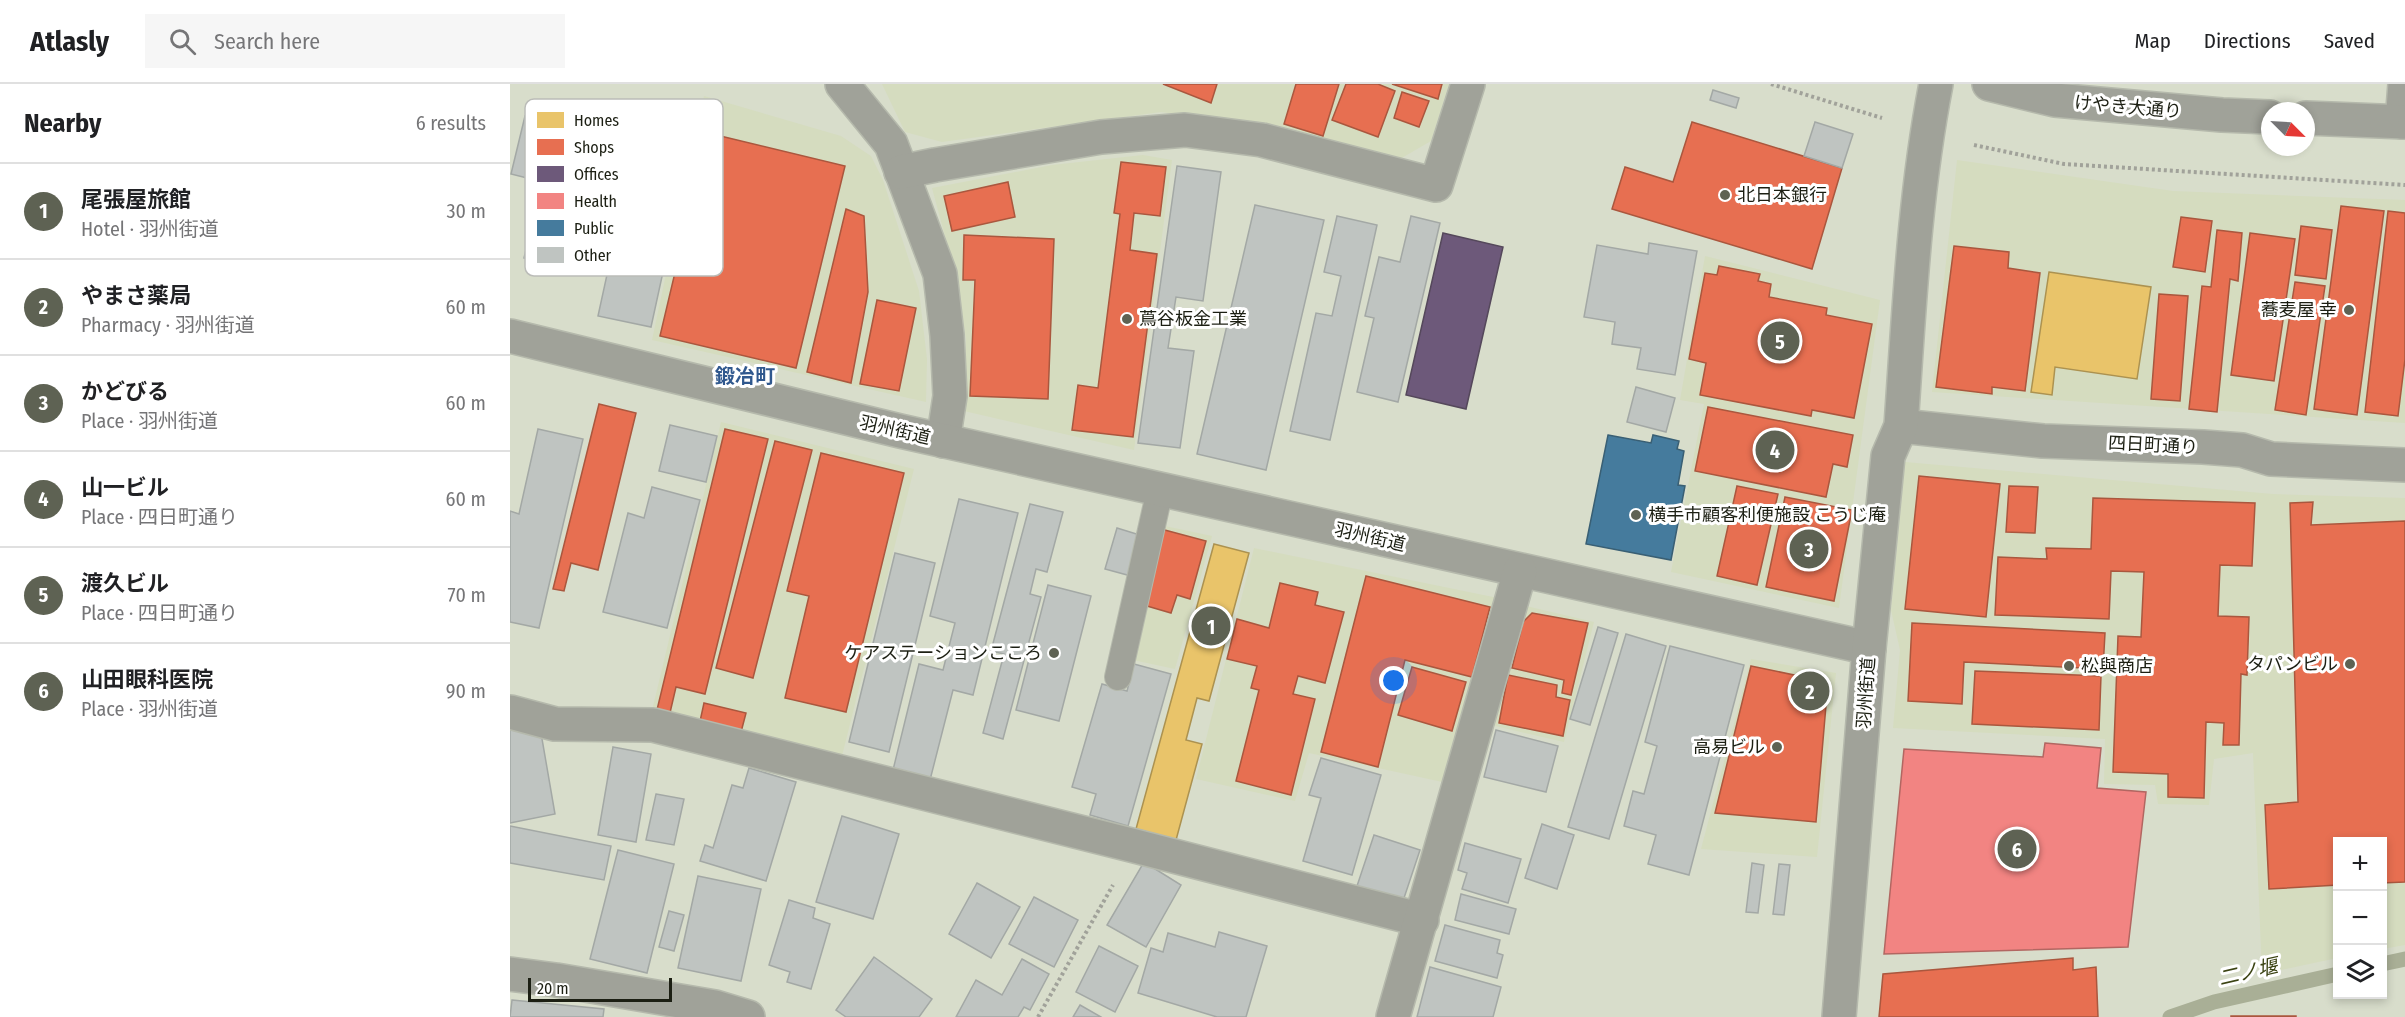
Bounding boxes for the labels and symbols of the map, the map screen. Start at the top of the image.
street label: けやき大通り [2073,91,2183,123]
legend [525,99,723,276]
north arrow [2261,102,2315,156]
text: Homes [574,111,619,130]
text: Shops [574,138,614,157]
text: Offices [574,165,619,184]
place label: 北日本銀行 [1737,184,1827,206]
marker: 北日本銀行 [1718,188,1732,202]
text: Health [574,192,617,211]
text: Public [574,219,614,238]
text: Other [574,246,612,265]
place label: 蕎麦屋 幸 [2261,299,2337,321]
marker: 蕎麦屋 幸 [2342,303,2356,317]
place label: 蔦谷板金工業 [1139,308,1247,330]
marker: 蔦谷板金工業 [1120,312,1134,326]
pin: 5 [1760,318,1800,364]
district label: 鍛冶町 [714,364,775,388]
street label: 羽州街道 [857,411,933,449]
pin: 4 [1756,428,1794,472]
street label: 四日町通り [2107,432,2199,458]
place label: 横手市顧客利便施設 こうじ庵 [1648,504,1886,526]
marker: 横手市顧客利便施設 こうじ庵 [1629,508,1643,522]
street label: 羽州街道 [1332,518,1408,556]
pin: 3 [1790,526,1828,572]
pin: 1 [1192,604,1230,648]
place label: ケアステーションこころ [844,642,1042,664]
marker: ケアステーションこころ [1047,646,1061,660]
place label: タパンビル [2247,653,2338,675]
place label: 松與商店 [2081,655,2153,677]
street label: 羽州街道 [1853,656,1879,730]
marker: タパンビル [2343,657,2357,671]
marker: 松與商店 [2062,659,2076,673]
your location [1379,666,1408,695]
pin: 2 [1790,668,1830,714]
place label: 高易ビル [1693,736,1765,758]
marker: 高易ビル [1770,740,1784,754]
pin: 6 [1998,826,2036,872]
water label: 二ノ堰 [2216,953,2284,990]
scale bar [528,975,672,1002]

